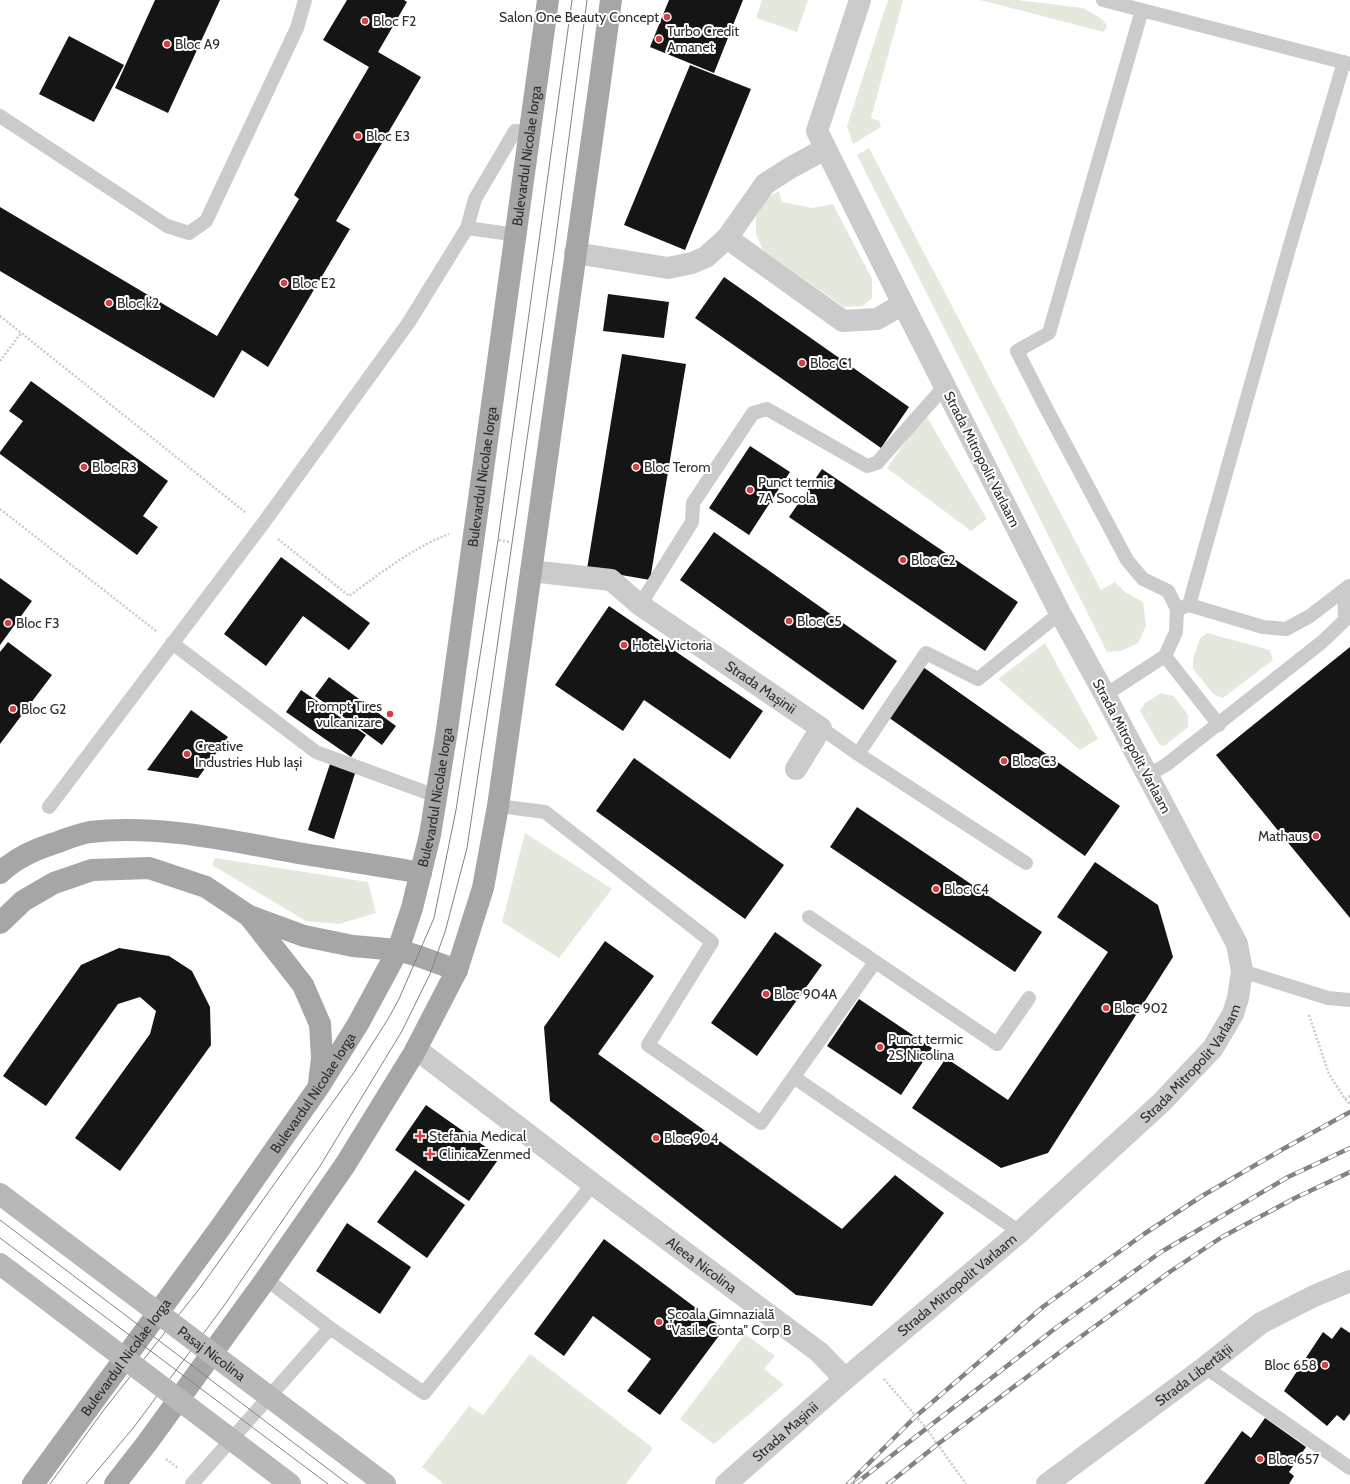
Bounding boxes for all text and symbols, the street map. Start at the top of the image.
place label: Salon One Beauty Concept [499,8,659,26]
place label: Bloc F2 [373,12,416,30]
marker: Salon One Beauty Concept [662,12,672,22]
marker: Bloc F2 [360,16,370,26]
place label: Turbo Credit Amanet [667,22,739,56]
marker: Turbo Credit Amanet [654,34,664,44]
place label: Bloc A9 [175,35,220,53]
marker: Bloc A9 [162,39,172,49]
street label: Bulevardul Nicolae Iorga [508,84,545,227]
place label: Bloc E3 [366,127,410,145]
marker: Bloc E3 [353,131,363,141]
place label: Bloc E2 [292,274,336,292]
marker: Bloc E2 [279,278,289,288]
place label: Bloc k2 [117,294,159,312]
marker: Bloc k2 [104,298,114,308]
place label: Bloc C1 [810,354,852,372]
marker: Bloc C1 [797,358,807,368]
street label: Strada Mitropolit Varlaam [940,388,1024,530]
street label: Bulevardul Nicolae Iorga [463,405,501,548]
place label: Bloc R3 [92,458,137,476]
place label: Bloc Terom [644,458,710,476]
marker: Bloc R3 [79,462,89,472]
marker: Bloc Terom [631,462,641,472]
place label: Punct termic 7A Socola [758,473,833,507]
marker: Punct termic 7A Socola [745,485,755,495]
place label: Bloc C2 [911,551,956,569]
marker: Bloc C2 [898,555,908,565]
place label: Bloc C5 [797,612,842,630]
place label: Bloc F3 [16,614,60,632]
marker: Bloc C5 [784,616,794,626]
marker: Bloc F3 [3,618,13,628]
place label: Hotel Victoria [632,636,713,654]
marker: Hotel Victoria [619,640,629,650]
street label: Strada Mașinii [722,657,800,718]
street label: Strada Mitropolit Varlaam [1089,676,1175,816]
place label: Prompt Tires vulcanizare [307,697,382,731]
place label: Bloc G2 [21,700,66,718]
marker: Bloc G2 [8,704,18,714]
marker: Prompt Tires vulcanizare [385,709,395,719]
street label: Bulevardul Nicolae Iorga [413,726,456,869]
place label: Creative Industries Hub Iași [195,737,302,771]
marker: Creative Industries Hub Iași [182,749,192,759]
place label: Bloc C3 [1012,752,1057,770]
marker: Bloc C3 [999,756,1009,766]
place label: Mathaus [1258,827,1308,845]
marker: Mathaus [1311,831,1321,841]
place label: Bloc C4 [944,880,989,898]
marker: Bloc C4 [931,884,941,894]
place label: Bloc 904A [774,985,838,1003]
marker: Bloc 904A [761,989,771,999]
place label: Bloc 902 [1114,999,1168,1017]
street label: Strada Mitropolit Varlaam [1136,1002,1244,1127]
marker: Bloc 902 [1101,1003,1111,1013]
street label: Bulevardul Nicolae Iorga [266,1029,360,1157]
place label: Punct termic 2S Nicolina [888,1030,963,1064]
marker: Punct termic 2S Nicolina [875,1042,885,1052]
place label: Stefania Medical [429,1127,527,1145]
place label: Bloc 904 [664,1129,719,1147]
marker: Stefania Medical [414,1130,426,1142]
marker: Bloc 904 [651,1133,661,1143]
place label: Clinica Zenmed [439,1145,530,1163]
marker: Clinica Zenmed [424,1148,436,1160]
street label: Strada Mitropolit Varlaam [894,1230,1020,1340]
street label: Aleea Nicolina [663,1233,741,1297]
street label: Bulevardul Nicolae Iorga [77,1295,175,1420]
place label: Școala Gimnazială "Vasile Conta" Corp B [667,1305,791,1339]
marker: Școala Gimnazială "Vasile Conta" Corp B [654,1317,664,1327]
street label: Pasaj Nicolina [174,1322,250,1385]
street label: Strada Libertății [1151,1340,1236,1410]
place label: Bloc 658 [1264,1356,1317,1374]
marker: Bloc 658 [1320,1360,1330,1370]
street label: Strada Mașinii [749,1398,822,1466]
place label: Bloc 657 [1268,1450,1319,1468]
marker: Bloc 657 [1255,1454,1265,1464]

